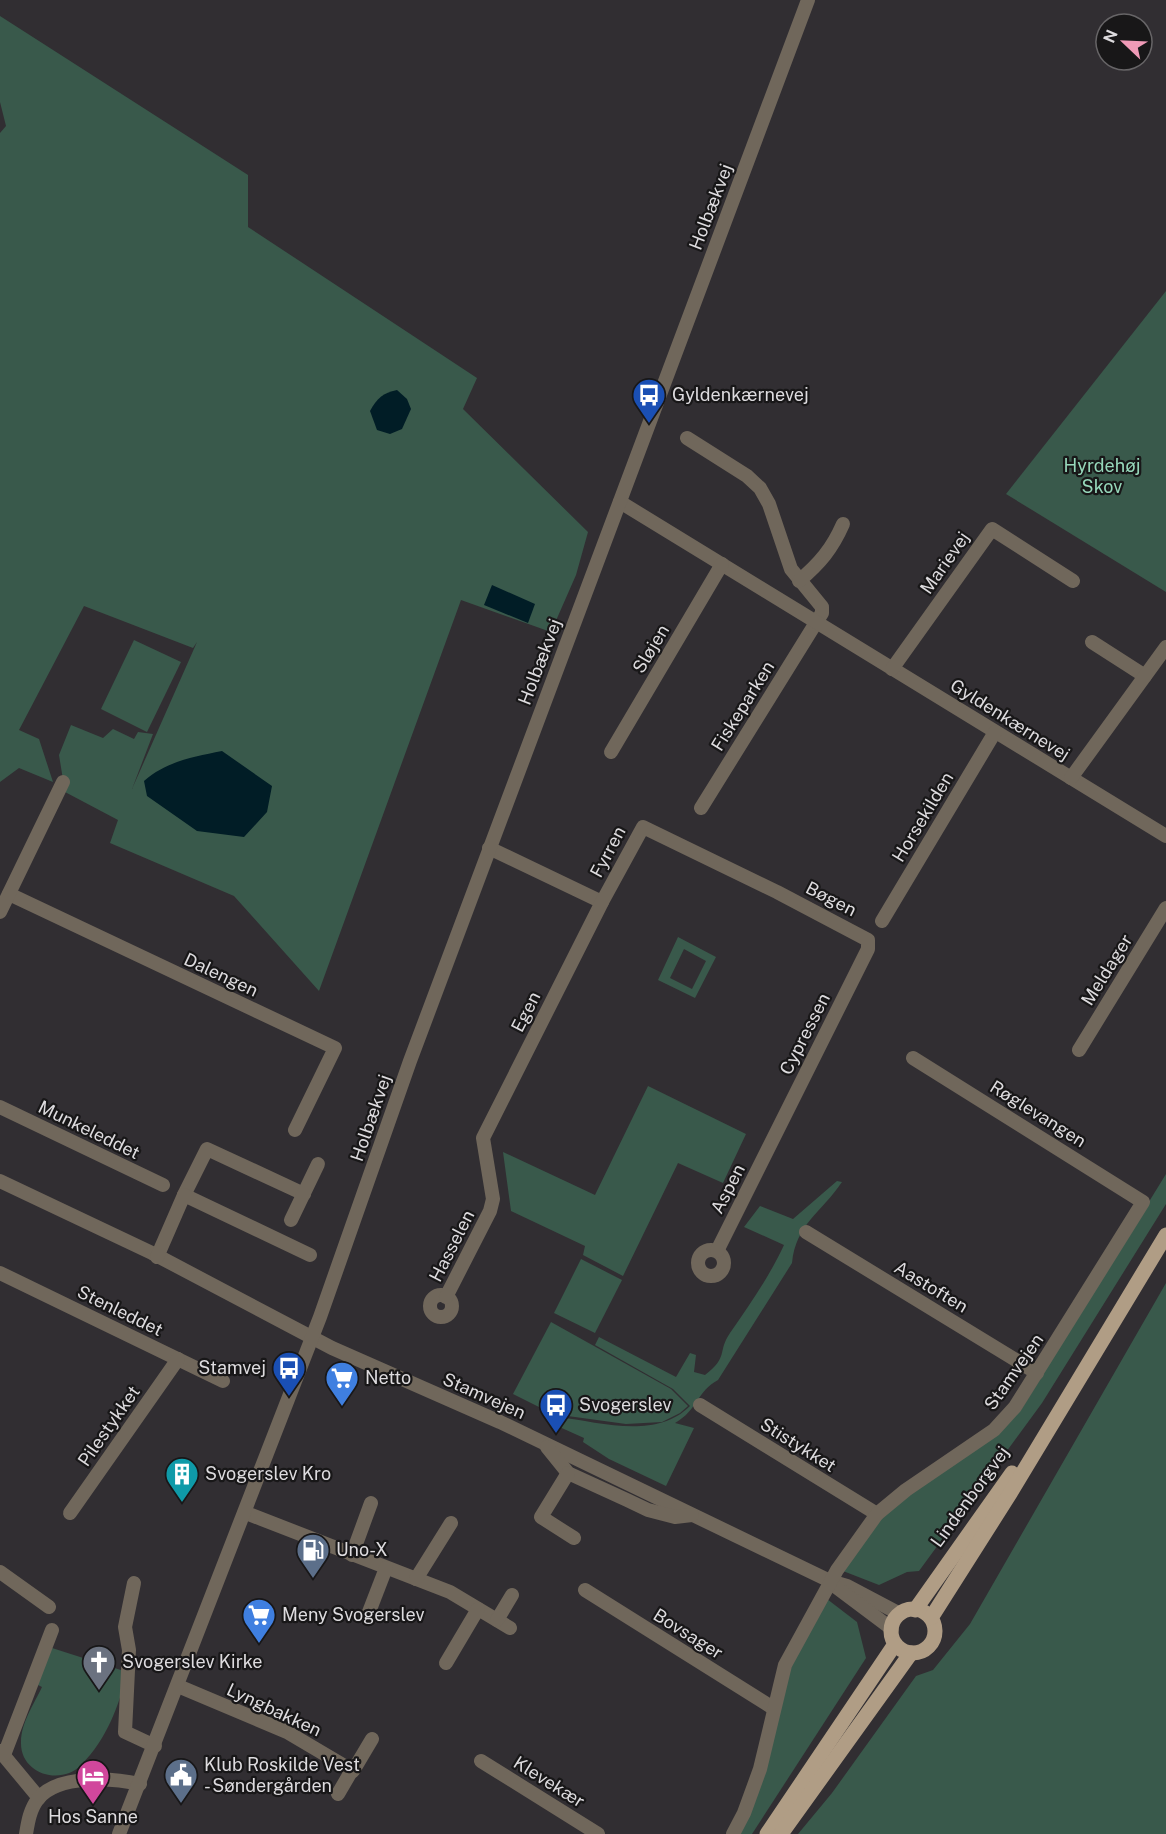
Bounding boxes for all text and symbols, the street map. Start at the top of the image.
north arrow [1094,12,1154,72]
text: N [1099,27,1122,46]
street label: Holbækvej [685,161,737,253]
bus stop icon: Gyldenkærnevej [631,377,667,424]
place label: Gyldenkærnevej [672,384,809,405]
park label: Hyrdehøj Skov [1064,455,1140,497]
street label: Marievej [916,528,974,598]
street label: Holbækvej [514,616,566,708]
street label: Sløjen [628,621,673,677]
street label: Fiskeparken [707,657,779,755]
street label: Gyldenkærnevej [947,674,1074,765]
street label: Horsekilden [888,768,958,865]
street label: Fyrren [585,823,630,881]
street label: Bøgen [802,877,860,920]
street label: Meldager [1077,930,1137,1009]
street label: Dalengen [181,948,262,1001]
street label: Egen [507,988,545,1035]
street label: Cypressen [775,990,834,1078]
street label: Holbækvej [346,1072,395,1164]
street label: Røglevangen [986,1076,1090,1151]
street label: Munkeleddet [35,1096,143,1163]
street label: Aspen [706,1160,749,1217]
street label: Hasselen [425,1206,479,1285]
street label: Aastoften [891,1256,972,1317]
street label: Stenleddet [74,1281,166,1340]
street label: Stamvejen [980,1330,1048,1414]
bus stop icon: Stamvej [271,1350,307,1397]
place label: Stamvej [198,1357,266,1378]
supermarket icon: Netto [324,1360,360,1407]
place label: Netto [365,1367,411,1388]
street label: Stamvejen [440,1368,529,1423]
street label: Pilestykket [73,1381,144,1470]
bus stop icon: Svogerslev [538,1387,574,1434]
place label: Svogerslev [579,1394,671,1415]
street label: Stistykket [757,1413,840,1476]
street label: Lindenborgvej [926,1442,1013,1551]
building icon: Svogerslev Kro [164,1456,200,1503]
place label: Svogerslev Kro [205,1463,331,1484]
fuel station icon: Uno-X [295,1532,331,1579]
place label: Uno-X [336,1539,388,1560]
supermarket icon: Meny Svogerslev [241,1597,277,1644]
place label: Meny Svogerslev [282,1604,425,1625]
street label: Bovsager [650,1604,727,1663]
church icon: Svogerslev Kirke [81,1644,117,1691]
place label: Svogerslev Kirke [122,1651,263,1672]
street label: Lyngbakken [224,1679,325,1741]
street label: Klevekær [510,1752,589,1812]
place label: Klub Roskilde Vest - Søndergården [204,1754,360,1796]
public building icon: Klub Roskilde Vest - Søndergården [163,1757,199,1804]
hotel icon: Hos Sanne [75,1758,111,1805]
place label: Hos Sanne [48,1806,138,1827]

